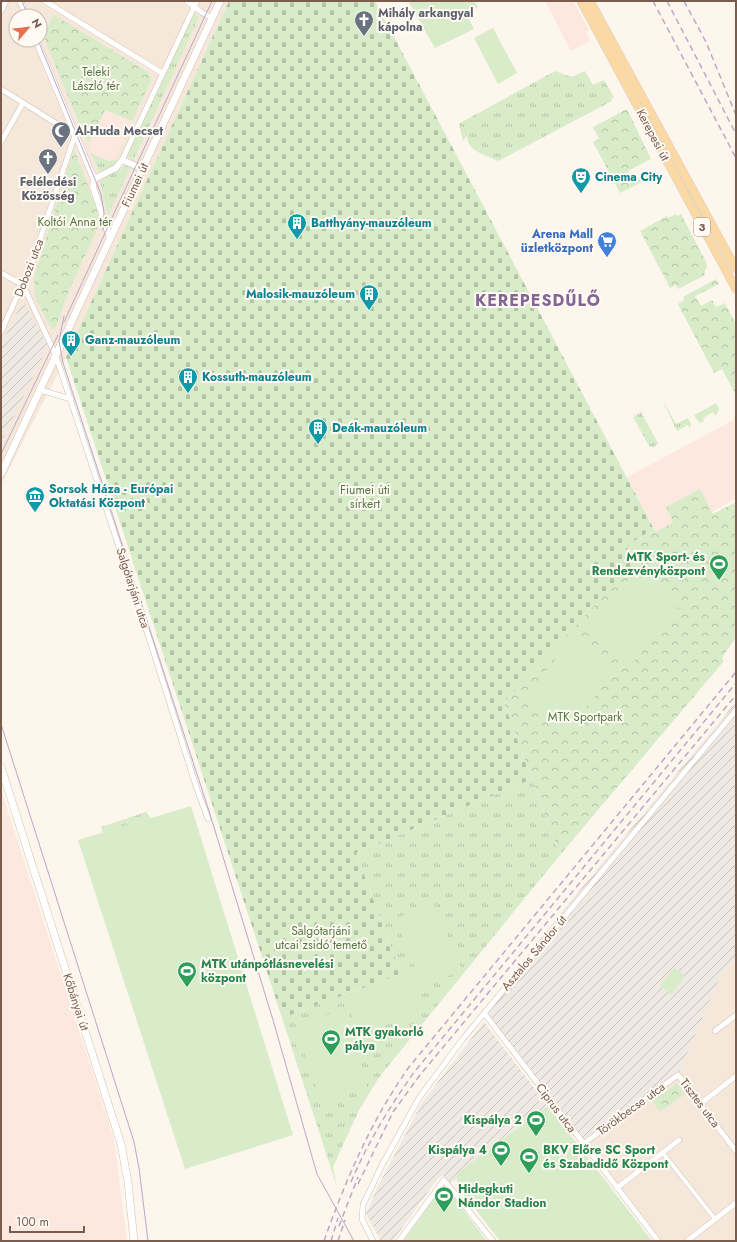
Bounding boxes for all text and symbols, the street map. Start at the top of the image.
place label: Mihály arkangyal kápolna [378,4,473,36]
north arrow [8,8,48,48]
church icon: Mihály arkangyal kápolna [353,9,375,37]
text: N [28,16,46,31]
park label: Teleki László tér [72,63,121,95]
street label: Kerepesi út [632,106,674,164]
mosque icon: Al-Huda Mecset [50,120,72,148]
place label: Al-Huda Mecset [74,122,163,140]
church icon: Feléledési Közösség [37,147,59,175]
street label: Fiumei út [117,160,153,210]
theatre icon: Cinema City [570,166,592,194]
place label: Cinema City [595,168,663,186]
place label: Feléledési Közösség [20,173,76,205]
building icon: Batthyány-mauzóleum [286,212,308,240]
park label: Koltói Anna tér [38,213,113,231]
place label: Batthyány-mauzóleum [311,214,432,232]
road number: 3 [694,218,710,236]
place label: Arena Mall üzletközpont [521,225,593,257]
supermarket icon: Arena Mall üzletközpont [596,230,618,258]
street label: Dobozi utca [10,236,48,300]
building icon: Malosik-mauzóleum [358,283,380,311]
place label: Malosik-mauzóleum [246,285,355,303]
district label: KEREPESDŰLŐ [475,289,601,312]
building icon: Ganz-mauzóleum [60,329,82,357]
place label: Ganz-mauzóleum [85,331,180,349]
building icon: Kossuth-mauzóleum [177,366,199,394]
place label: Kossuth-mauzóleum [202,368,312,386]
building icon: Deák-mauzóleum [307,417,329,445]
place label: Deák-mauzóleum [332,419,427,437]
place label: Sorsok Háza - Európai Oktatási Központ [49,480,173,512]
park label: Fiumei úti sírkert [340,481,390,513]
museum icon: Sorsok Háza - Európai Oktatási Központ [24,485,46,513]
street label: Salgótarjáni utca [111,545,155,631]
place label: MTK Sport- és Rendezvényközpont [592,548,706,580]
sports icon: MTK Sport- és Rendezvényközpont [708,553,730,581]
park label: MTK Sportpark [548,708,623,726]
street label: Asztalos Sándor út [497,911,571,995]
park label: Salgótarjáni utcai zsidó temető [275,922,367,954]
place label: MTK utánpótlásnevelési központ [201,955,334,987]
sports icon: MTK utánpótlásnevelési központ [176,960,198,988]
street label: Kőbányai út [58,971,94,1033]
place label: MTK gyakorló pálya [345,1023,424,1055]
sports icon: MTK gyakorló pálya [320,1028,342,1056]
street label: Tisztes utca [676,1075,725,1131]
street label: Törökbecse utca [593,1078,669,1140]
street label: Ciprus utca [531,1080,581,1137]
sports icon: Kispálya 2 [525,1109,547,1137]
place label: Kispálya 2 [463,1111,522,1129]
sports icon: Kispálya 4 [490,1139,512,1167]
place label: Kispálya 4 [428,1141,487,1159]
place label: BKV Előre SC Sport és Szabadidő Központ [543,1141,668,1173]
sports icon: BKV Előre SC Sport és Szabadidő Központ [518,1146,540,1174]
place label: Hidegkuti Nándor Stadion [458,1180,547,1212]
sports icon: Hidegkuti Nándor Stadion [433,1185,455,1213]
scale bar [10,1208,84,1234]
text: 100 m [16,1213,49,1231]

